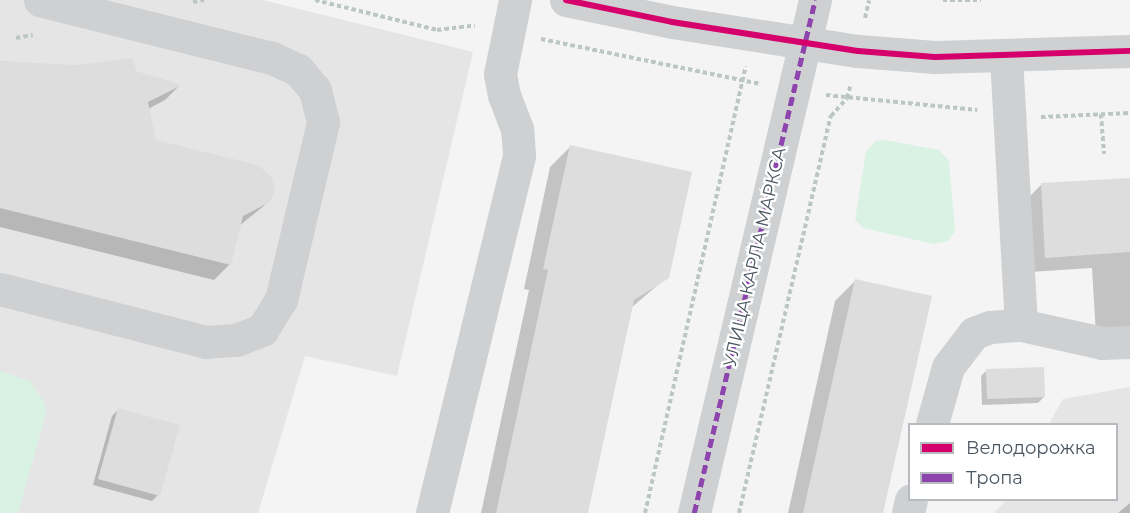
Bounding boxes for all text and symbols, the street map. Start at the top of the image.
street label: УЛИЦА КАРЛА МАРКСА [719,145,791,369]
legend [908,423,1118,501]
text: Велодорожка [966,437,1095,459]
text: Тропа [966,467,1023,489]

